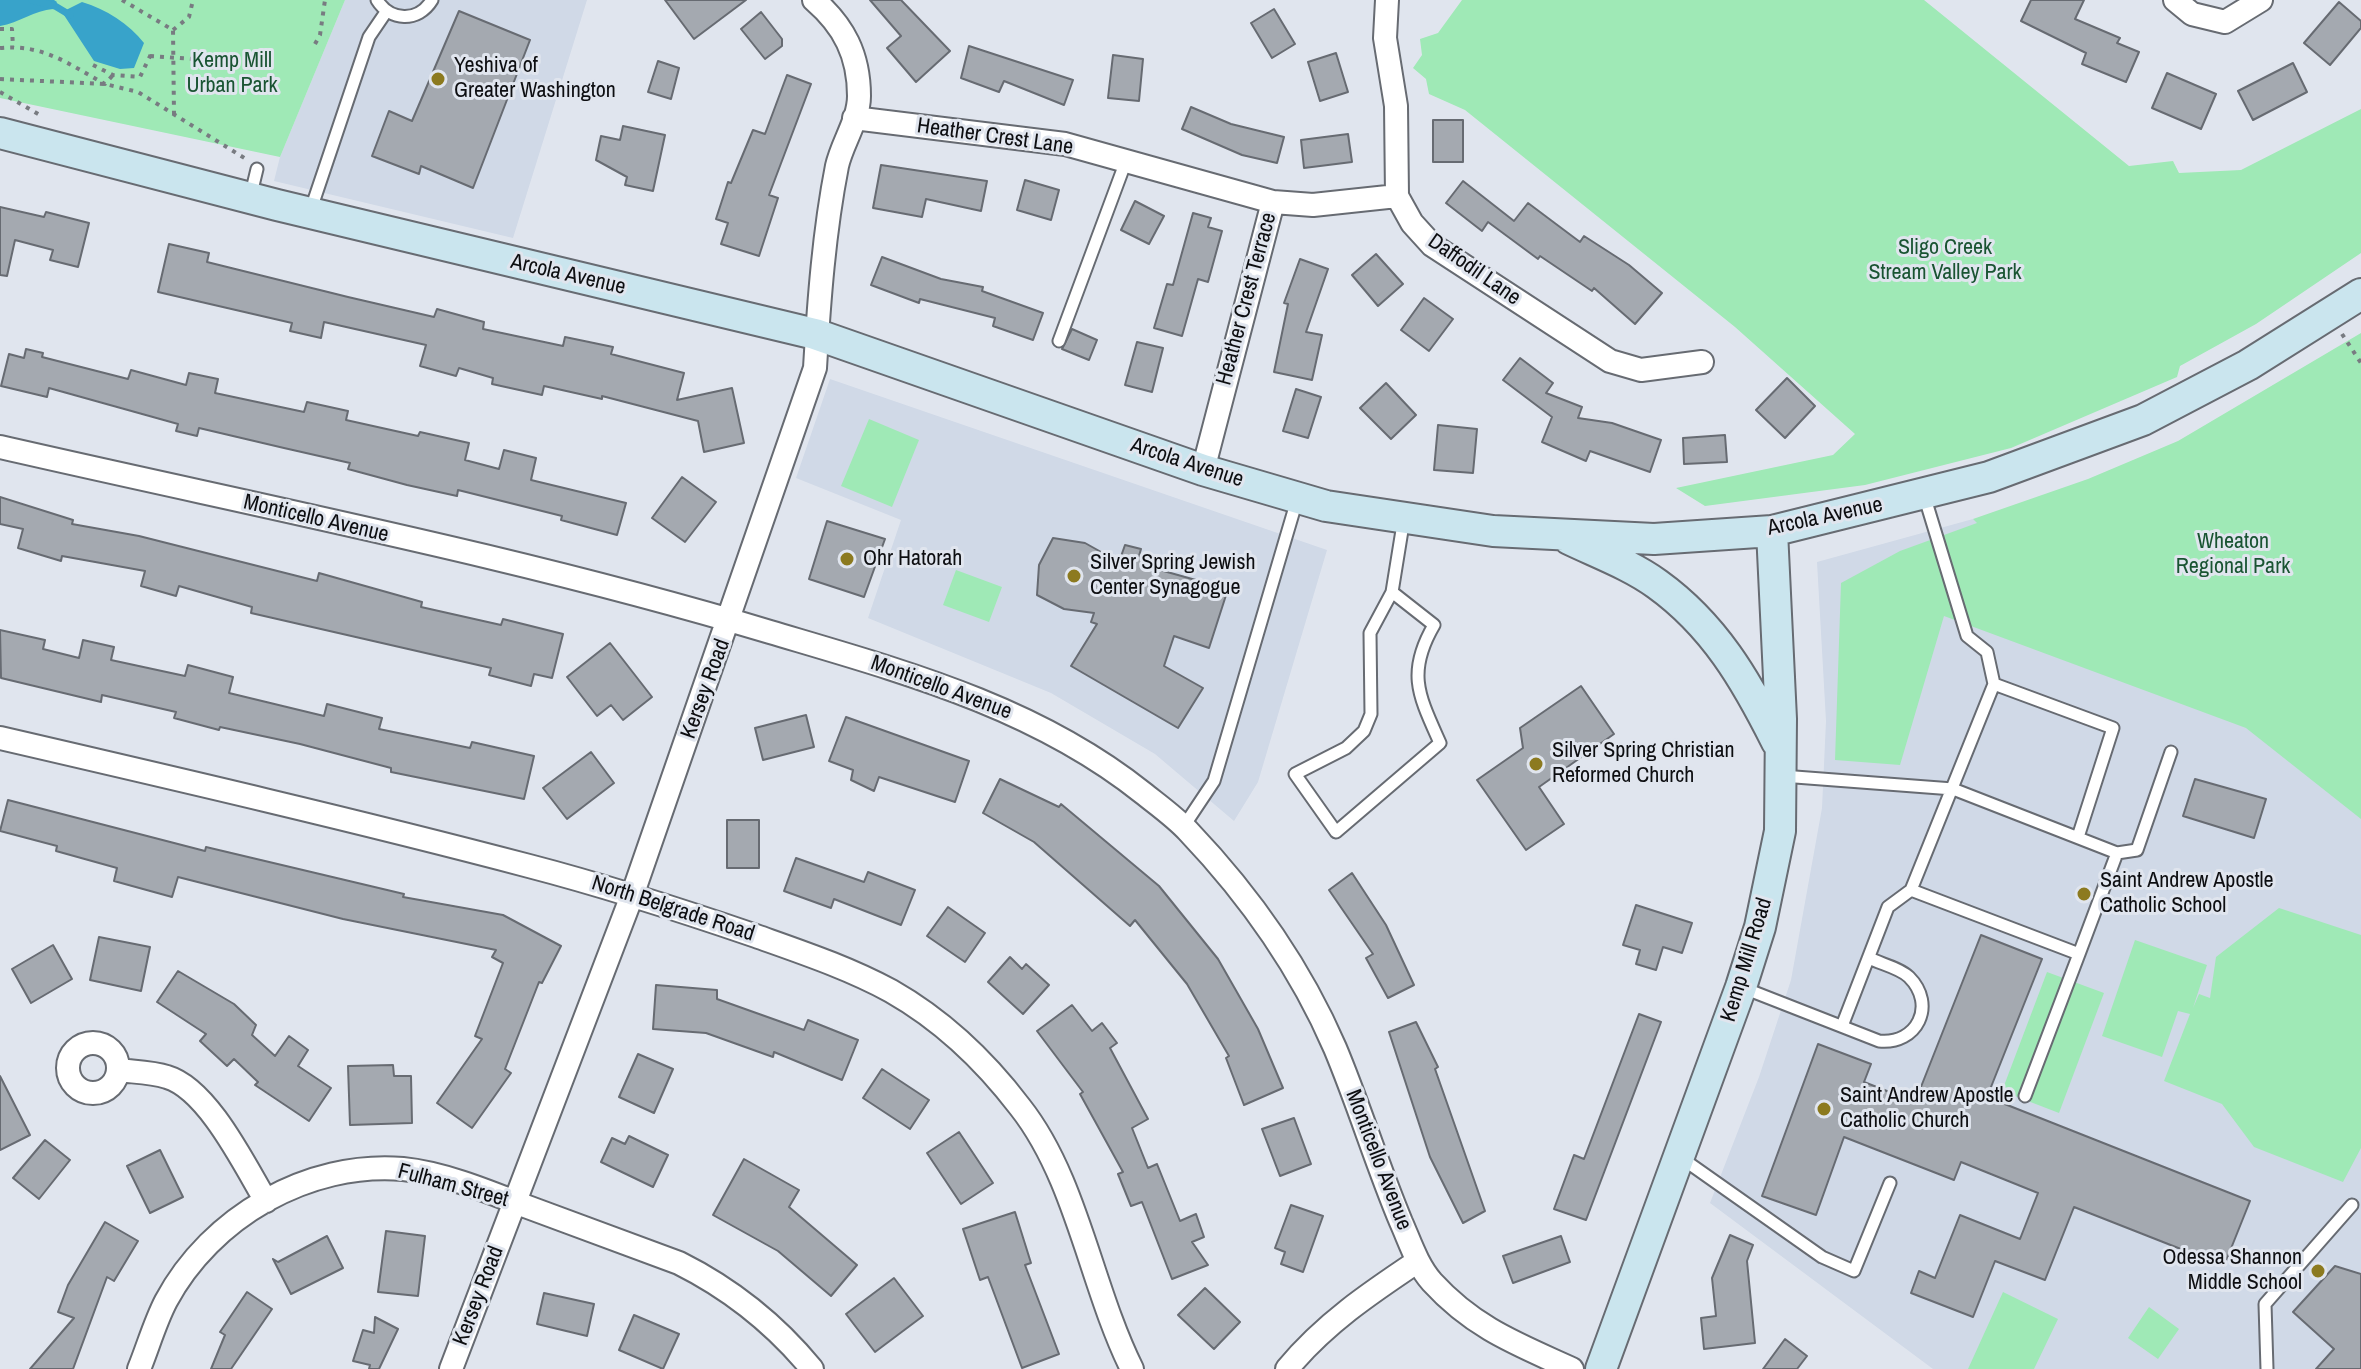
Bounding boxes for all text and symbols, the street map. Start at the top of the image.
park label: Kemp Mill Urban Park [186,48,278,100]
place label: Yeshiva of Greater Washington [454,53,616,104]
marker: Yeshiva of Greater Washington [429,70,447,88]
street label: Heather Crest Lane [915,113,1075,161]
street label: Heather Crest Terrace [1211,210,1283,388]
street label: Daffodil Lane [1423,228,1525,312]
park label: Sligo Creek Stream Valley Park [1868,235,2022,286]
street label: Arcola Avenue [508,249,628,301]
street label: Arcola Avenue [1127,432,1247,494]
street label: Monticello Avenue [241,489,391,549]
street label: Arcola Avenue [1765,492,1885,542]
park label: Wheaton Regional Park [2176,529,2290,580]
place label: Ohr Hatorah [863,546,962,572]
marker: Ohr Hatorah [838,550,856,568]
place label: Silver Spring Jewish Center Synagogue [1090,550,1255,602]
marker: Silver Spring Jewish Center Synagogue [1065,567,1083,585]
street label: Kersey Road [676,635,736,743]
street label: Monticello Avenue [867,650,1015,726]
place label: Silver Spring Christian Reformed Church [1552,738,1734,790]
marker: Silver Spring Christian Reformed Church [1527,755,1545,773]
place label: Saint Andrew Apostle Catholic School [2100,868,2273,920]
street label: North Belgrade Road [588,870,758,948]
marker: Saint Andrew Apostle Catholic School [2075,885,2093,903]
street label: Kemp Mill Road [1716,895,1778,1025]
place label: Saint Andrew Apostle Catholic Church [1840,1083,2013,1134]
street label: Monticello Avenue [1339,1086,1417,1234]
marker: Saint Andrew Apostle Catholic Church [1815,1100,1833,1118]
street label: Fulham Street [395,1159,511,1213]
street label: Kersey Road [448,1243,510,1349]
place label: Odessa Shannon Middle School [2163,1245,2302,1296]
marker: Odessa Shannon Middle School [2309,1262,2327,1280]

